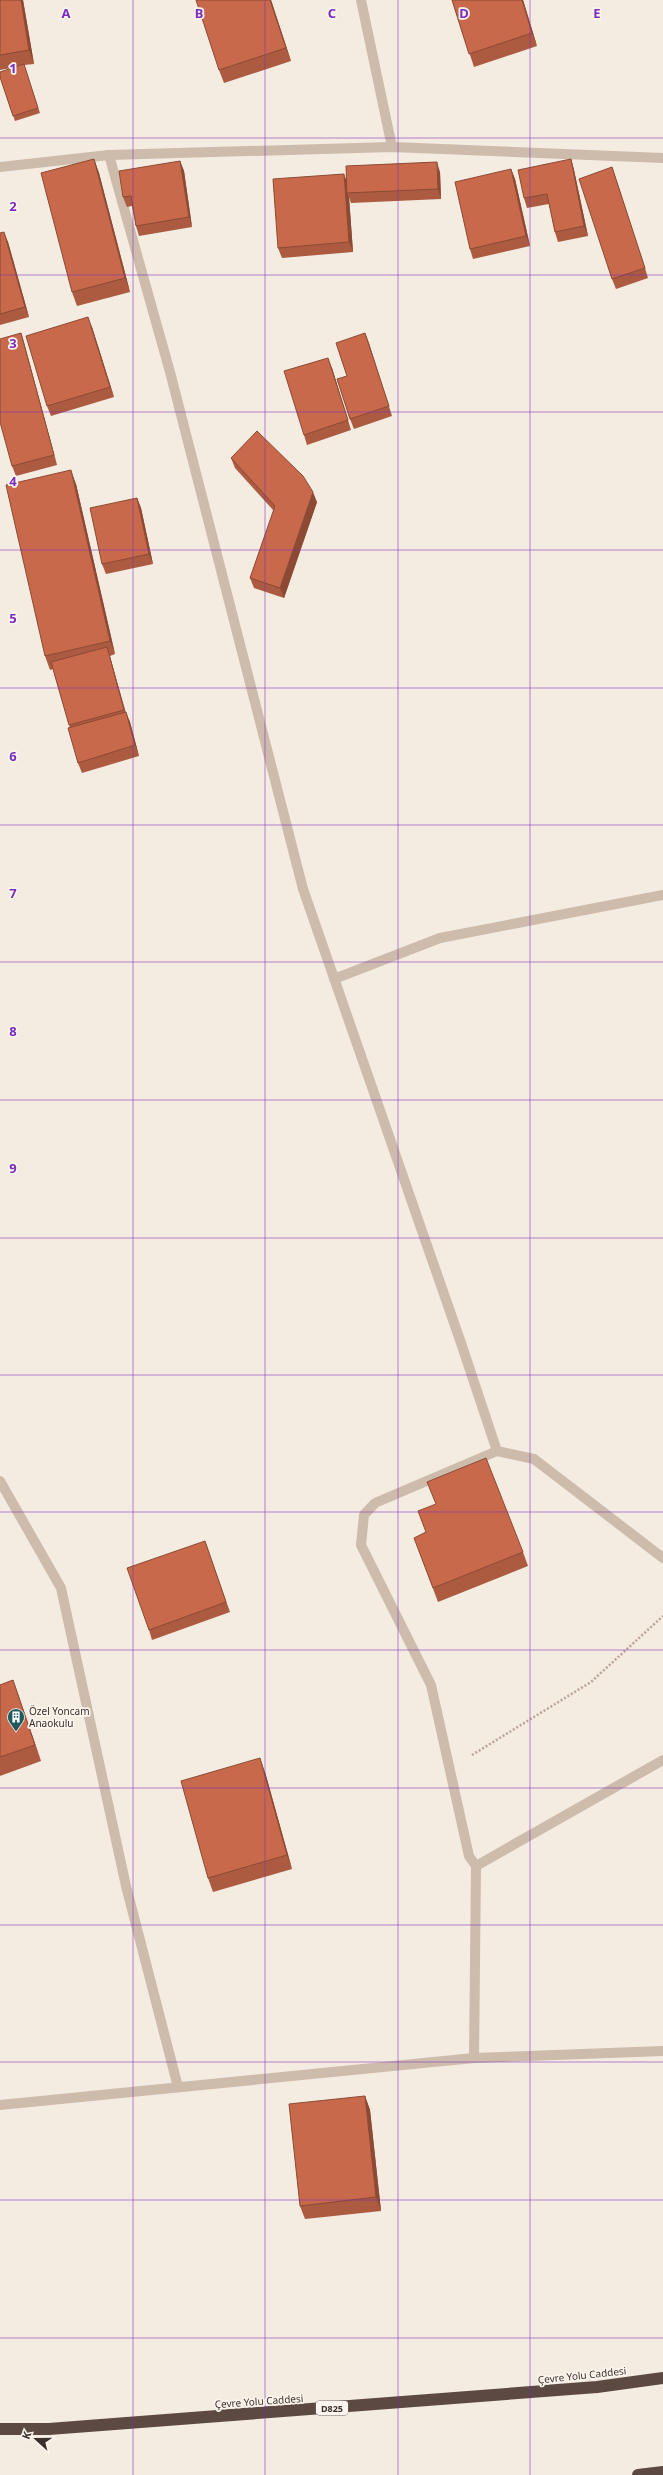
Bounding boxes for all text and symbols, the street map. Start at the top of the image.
text: A [62,4,71,22]
text: B [195,4,203,22]
text: C [328,4,336,22]
text: D [459,4,469,22]
text: E [593,4,601,22]
text: 1 [9,59,17,77]
text: 2 [9,197,17,215]
text: 3 [9,334,17,352]
text: 4 [9,472,17,490]
text: 5 [9,609,17,627]
text: 6 [9,747,17,765]
text: 7 [9,884,17,902]
text: 8 [9,1022,17,1040]
text: 9 [9,1159,17,1177]
place label: Özel Yoncam Anaokulu [29,1704,89,1730]
building icon: Özel Yoncam Anaokulu [6,1707,26,1732]
street label: Çevre Yolu Caddesi [537,2363,627,2387]
street label: Çevre Yolu Caddesi [214,2391,304,2411]
road number: D825 [316,2401,348,2415]
north arrow [16,2419,56,2459]
text: K [18,2428,35,2441]

